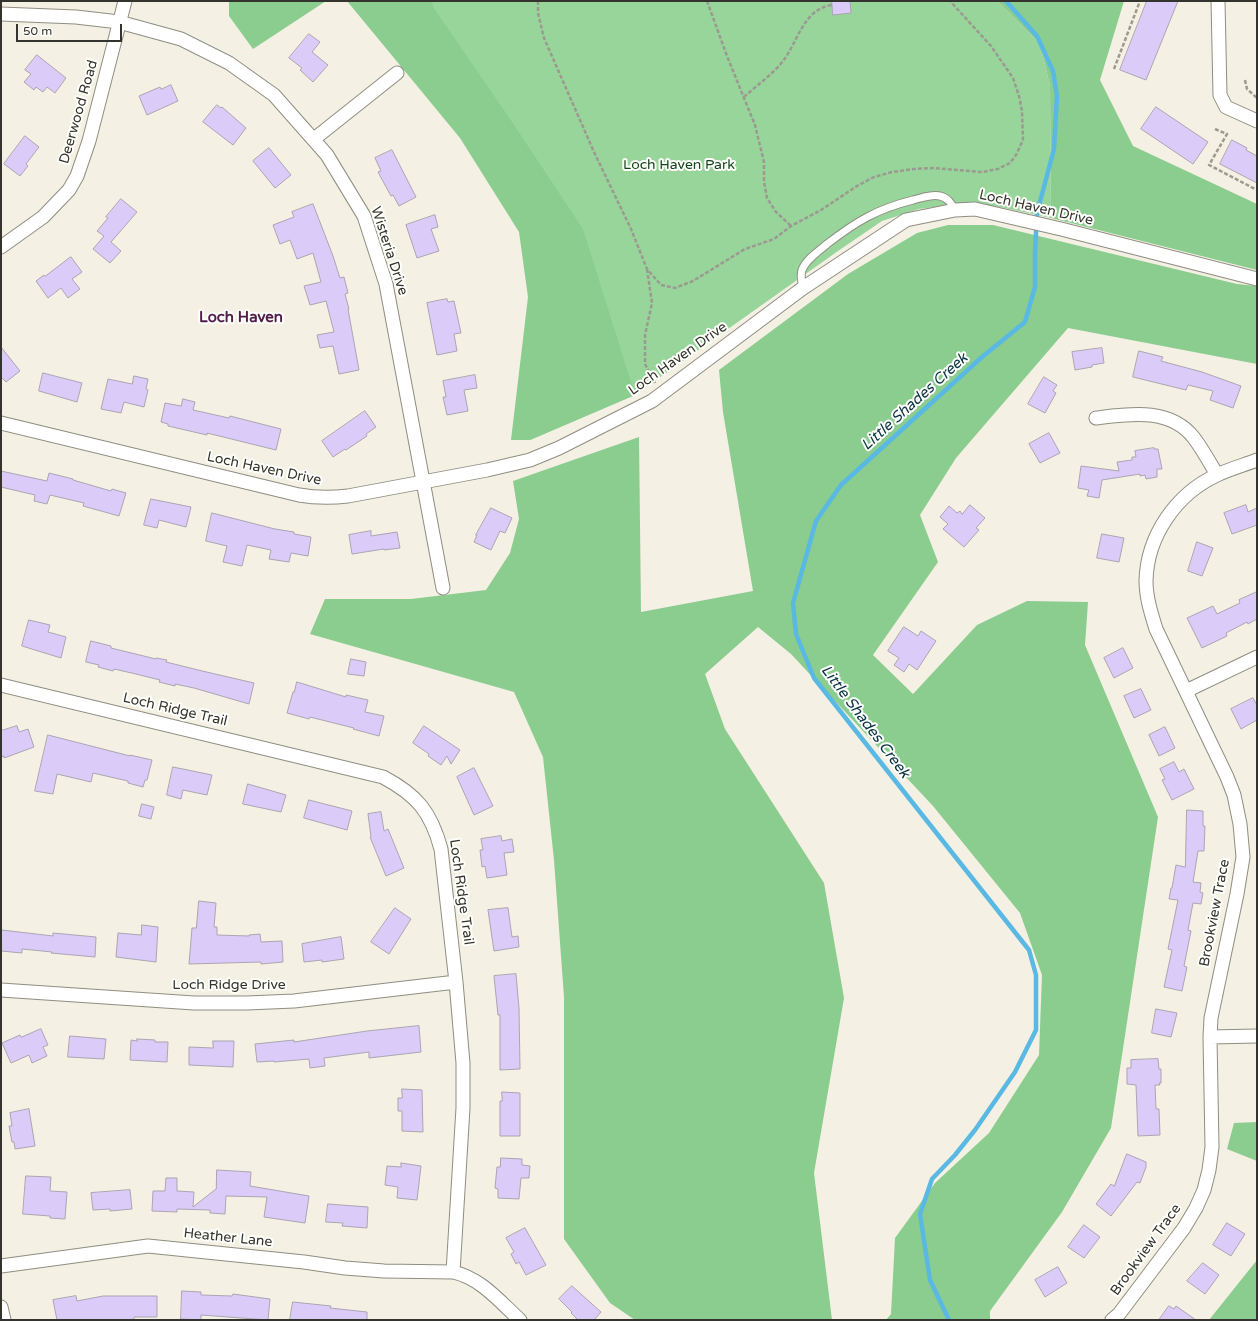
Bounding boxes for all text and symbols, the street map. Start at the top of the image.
scale bar [18,16,124,42]
text: 50 m [23,24,52,38]
street label: Deerwood Road [56,58,102,166]
park label: Loch Haven Park [623,157,735,173]
street label: Loch Haven Drive [977,187,1095,229]
street label: Wisteria Drive [367,205,411,297]
district label: Loch Haven [199,309,283,327]
street label: Loch Haven Drive [626,319,730,399]
water label: Little Shades Creek [858,350,972,454]
street label: Loch Haven Drive [205,449,323,489]
water label: Little Shades Creek [817,662,913,782]
street label: Loch Ridge Trail [121,690,229,730]
street label: Loch Ridge Trail [445,838,477,946]
street label: Brookview Trace [1196,858,1234,968]
street label: Loch Ridge Drive [172,977,286,993]
street label: Brookview Trace [1107,1201,1185,1299]
street label: Heather Lane [183,1225,273,1251]

